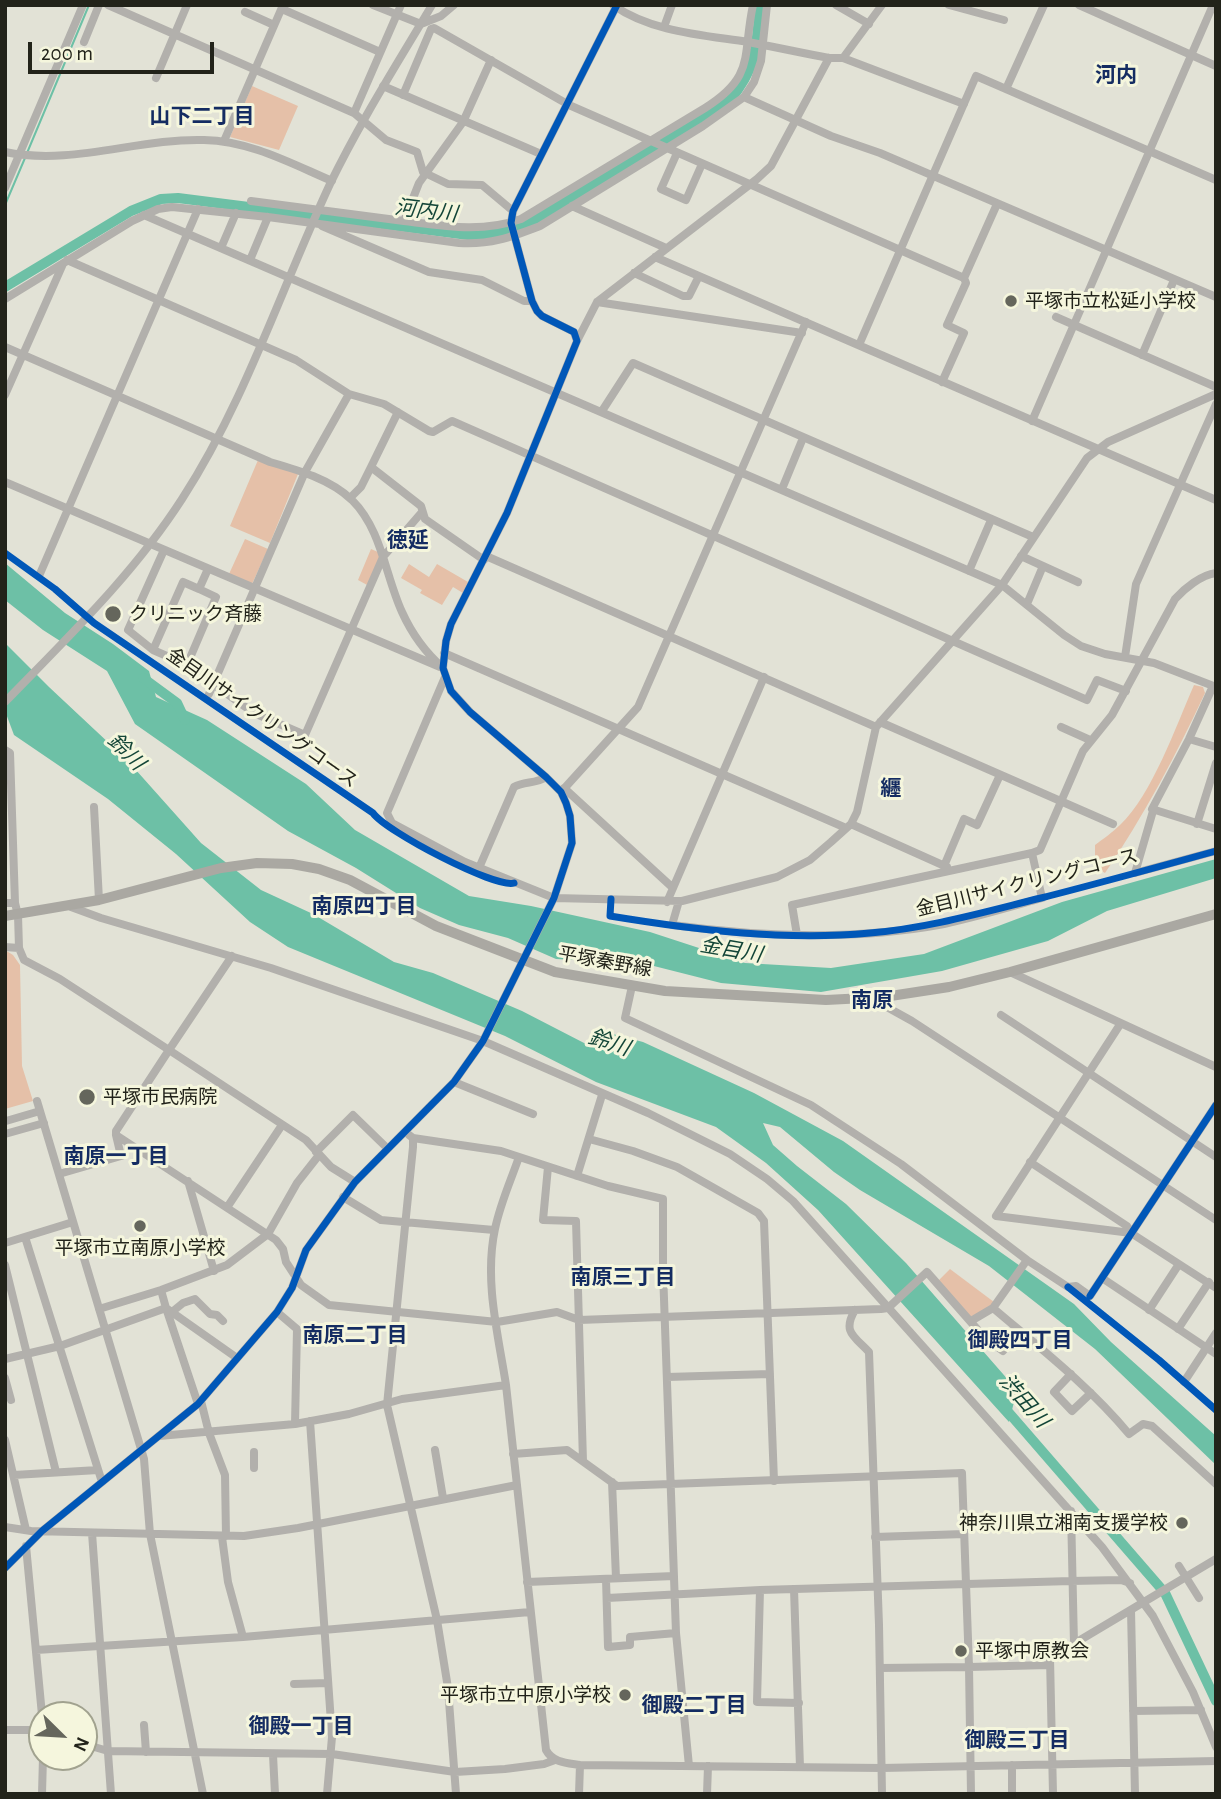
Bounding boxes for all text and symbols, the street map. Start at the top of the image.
scale bar [32,28,217,72]
text: 200 m [41,43,93,64]
district label: 河内 [1095,63,1137,89]
district label: 山下二丁目 [150,104,254,130]
water label: 河内川 [393,195,459,227]
place label: 平塚市立松延小学校 [1025,290,1196,312]
marker: 平塚市立松延小学校 [1003,293,1019,309]
district label: 徳延 [387,528,429,554]
place label: クリニック斉藤 [129,603,262,625]
marker: クリニック斉藤 [103,604,123,624]
street label: 金目川サイクリングコース [162,643,362,793]
water label: 鈴川 [102,728,150,776]
district label: 纒 [881,776,901,802]
street label: 金目川サイクリングコース [914,844,1140,922]
district label: 南原四丁目 [312,894,416,920]
water label: 金目川 [698,932,764,968]
street label: 平塚秦野線 [556,943,654,981]
district label: 南原 [851,988,893,1014]
water label: 鈴川 [585,1025,633,1061]
place label: 平塚市民病院 [103,1086,217,1108]
marker: 平塚市民病院 [77,1087,97,1107]
district label: 南原一丁目 [64,1144,168,1170]
marker: 平塚市立南原小学校 [132,1218,148,1234]
place label: 平塚市立南原小学校 [55,1237,225,1259]
district label: 南原三丁目 [571,1265,675,1291]
district label: 南原二丁目 [303,1323,407,1349]
district label: 御殿四丁目 [968,1328,1072,1354]
water label: 渋田川 [994,1369,1054,1433]
place label: 神奈川県立湘南支援学校 [959,1512,1168,1534]
marker: 神奈川県立湘南支援学校 [1174,1515,1190,1531]
place label: 平塚中原教会 [975,1640,1089,1662]
marker: 平塚中原教会 [953,1643,969,1659]
place label: 平塚市立中原小学校 [440,1684,611,1706]
marker: 平塚市立中原小学校 [617,1687,633,1703]
district label: 御殿二丁目 [642,1693,746,1719]
north arrow [28,1701,98,1771]
district label: 御殿一丁目 [249,1714,353,1740]
district label: 御殿三丁目 [965,1728,1069,1754]
text: N [69,1734,92,1754]

